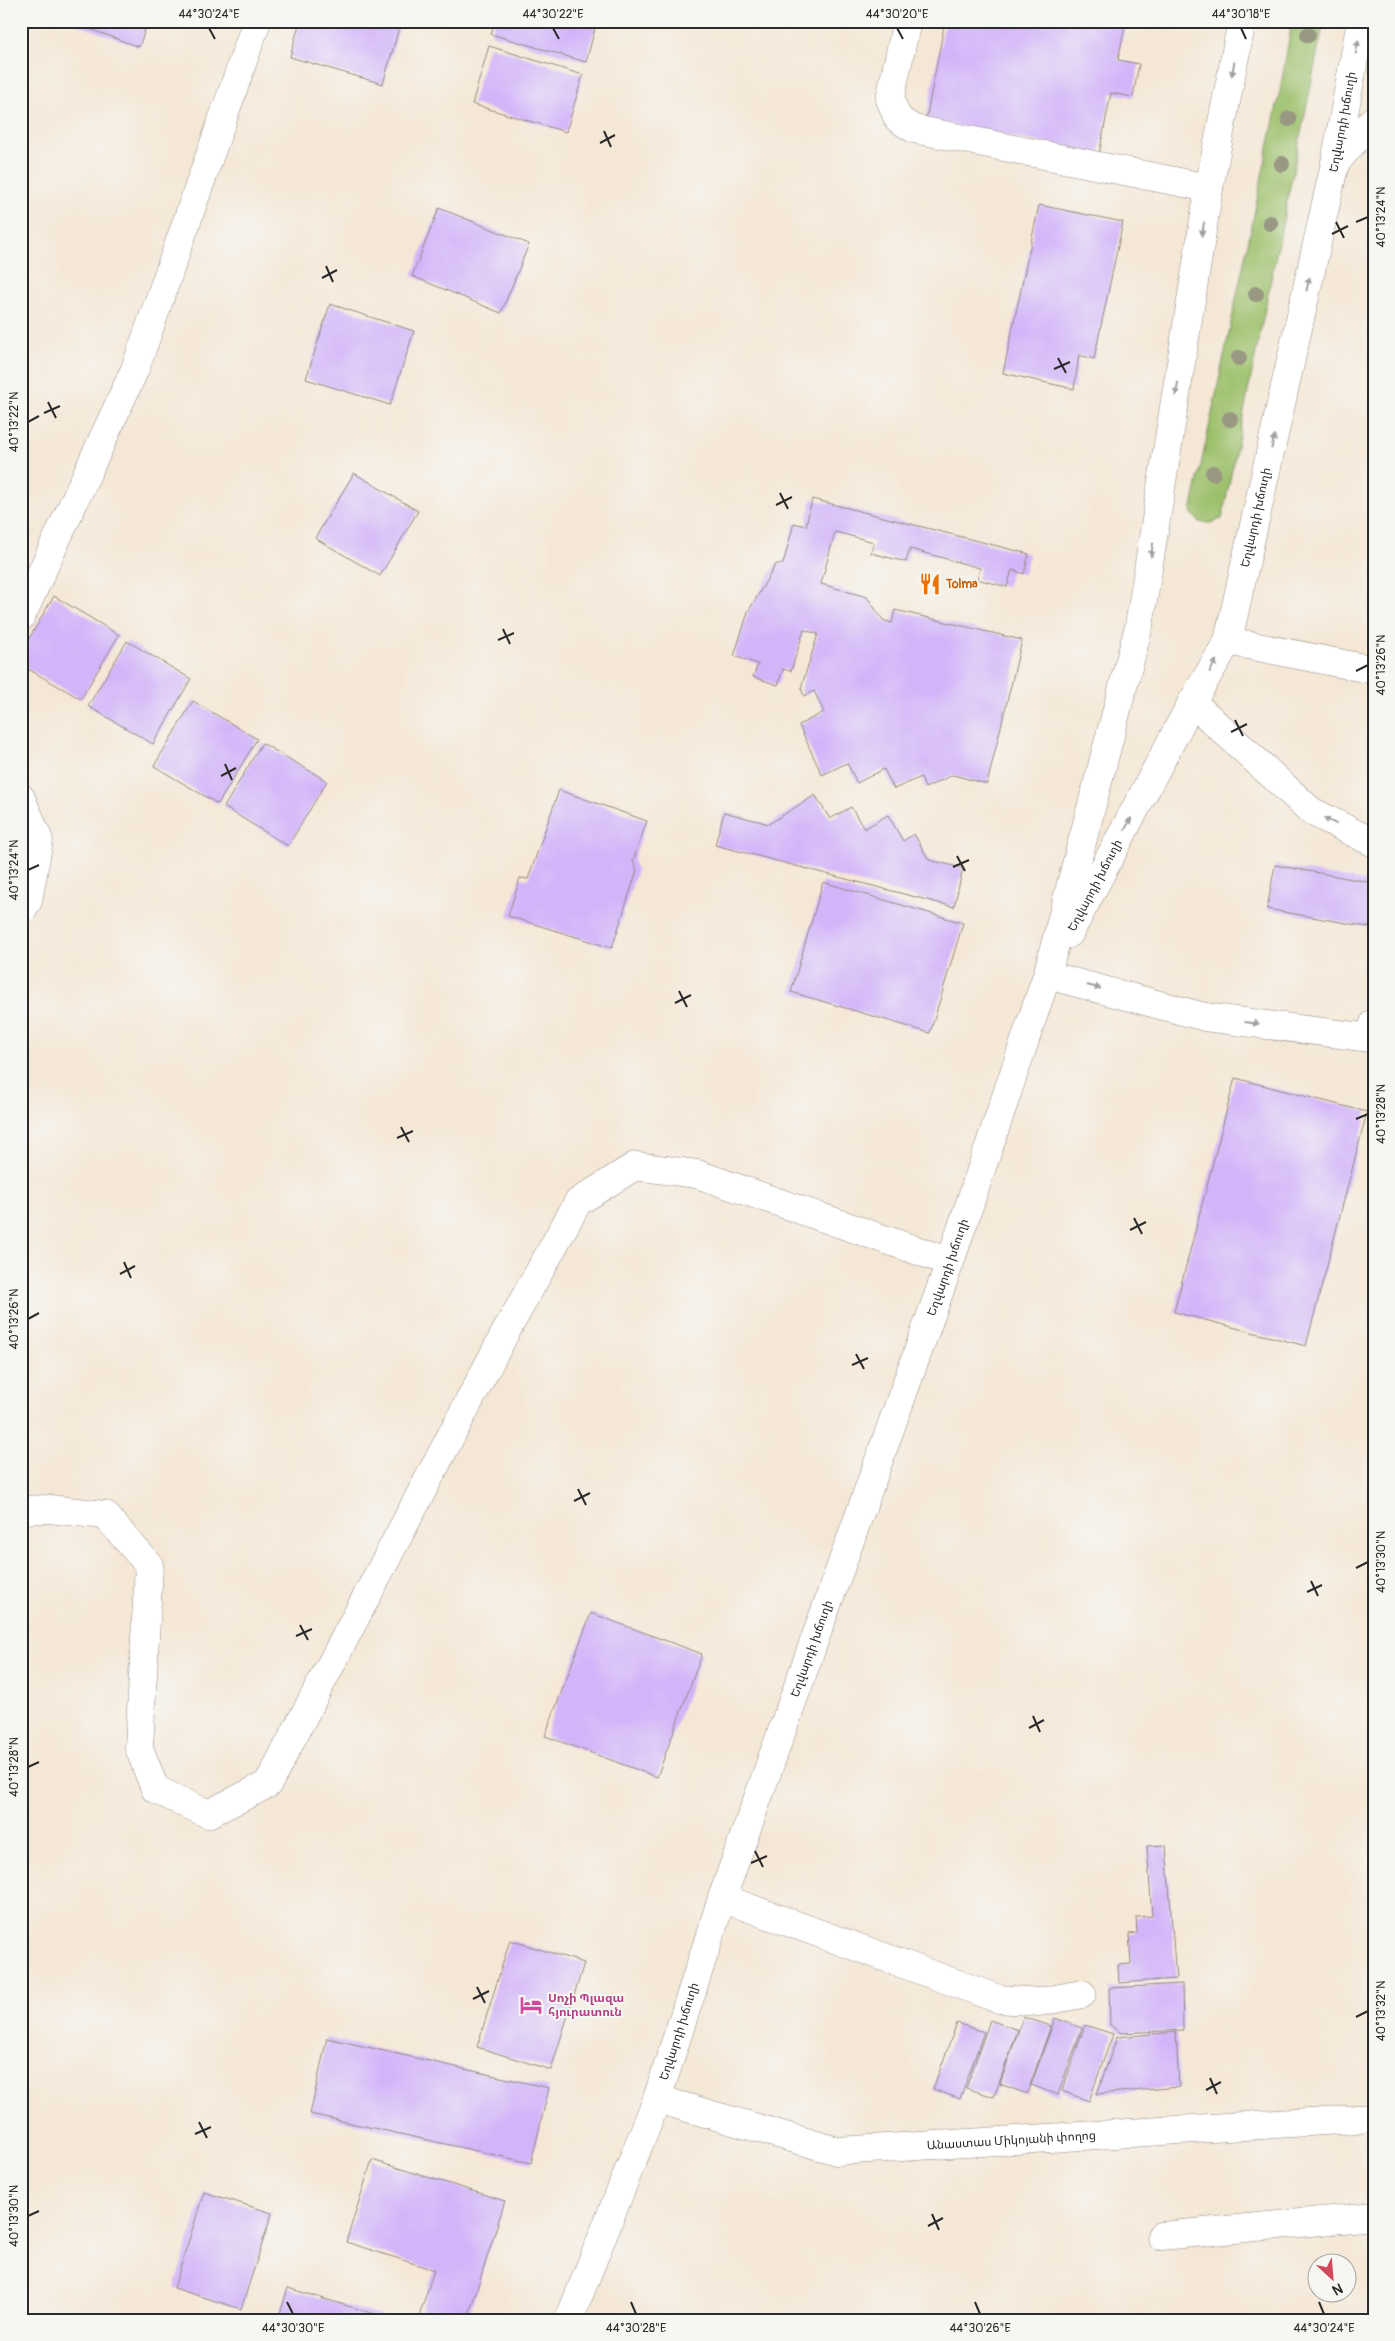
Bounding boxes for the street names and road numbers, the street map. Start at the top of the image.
street label: Եղվարդի խճուղի [1326,71,1360,174]
street label: Եղվարդի խճուղի [1238,466,1275,569]
street label: Եղվարդի խճուղի [1065,837,1126,934]
street label: Եղվարդի խճուղի [924,1217,972,1318]
street label: Եղվարդի խճուղի [788,1598,836,1699]
street label: Եղվարդի խճուղի [657,1981,702,2082]
street label: Անաստաս Միկոյանի փողոց [926,2128,1096,2153]

